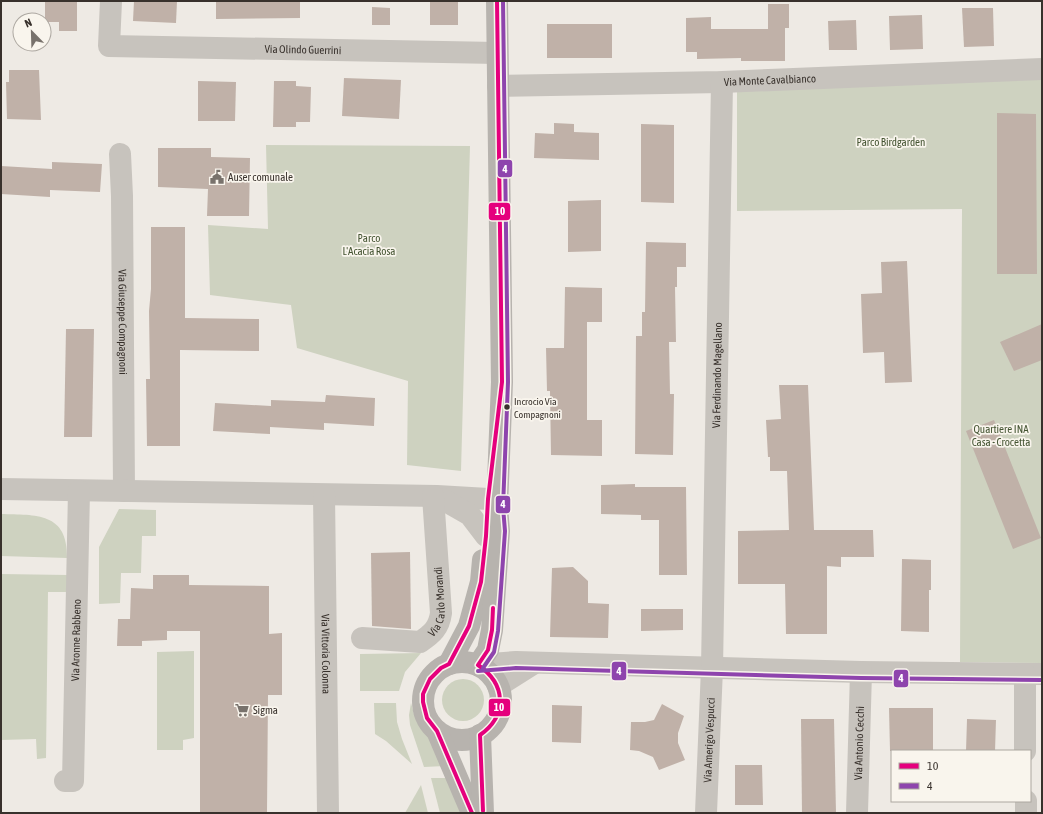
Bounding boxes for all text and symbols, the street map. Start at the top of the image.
north arrow [12,12,52,52]
text: N [23,16,33,30]
street label: Via Olindo Guerrini [264,43,341,56]
street label: Via Monte Cavalbianco [724,72,816,88]
park label: Parco Birdgarden [857,136,925,148]
line badge: 4 [497,159,513,178]
text: 4 [501,163,508,175]
public building icon: Auser comunale [209,169,225,185]
place label: Auser comunale [228,171,293,183]
line badge: 10 [488,202,511,221]
text: 10 [495,205,505,217]
park label: Parco L'Acacia Rosa [343,232,395,257]
street label: Via Giuseppe Compagnoni [116,269,129,375]
street label: Via Ferdinando Magellano [710,322,724,428]
place label: Incrocio Via Compagnoni [514,396,561,420]
marker: Incrocio Via Compagnoni [502,402,512,412]
park label: Quartiere INA Casa - Crocetta [972,423,1030,448]
line badge: 4 [495,495,511,514]
text: 4 [499,498,506,510]
street label: Via Carlo Morandi [426,566,447,639]
street label: Via Aronne Rabbeno [69,599,83,681]
street label: Via Vittoria Colonna [319,614,333,694]
line badge: 4 [611,661,627,681]
text: 4 [615,665,622,677]
line badge: 4 [893,669,909,688]
text: 4 [897,672,904,684]
street label: Via Amerigo Vespucci [701,697,717,783]
line badge: 10 [488,698,511,717]
text: 10 [494,701,504,713]
supermarket icon: Sigma [234,702,250,718]
place label: Sigma [253,704,278,716]
street label: Via Antonio Cecchi [852,706,866,780]
legend [891,750,1031,802]
text: 10 [927,759,939,773]
text: 4 [927,779,933,793]

